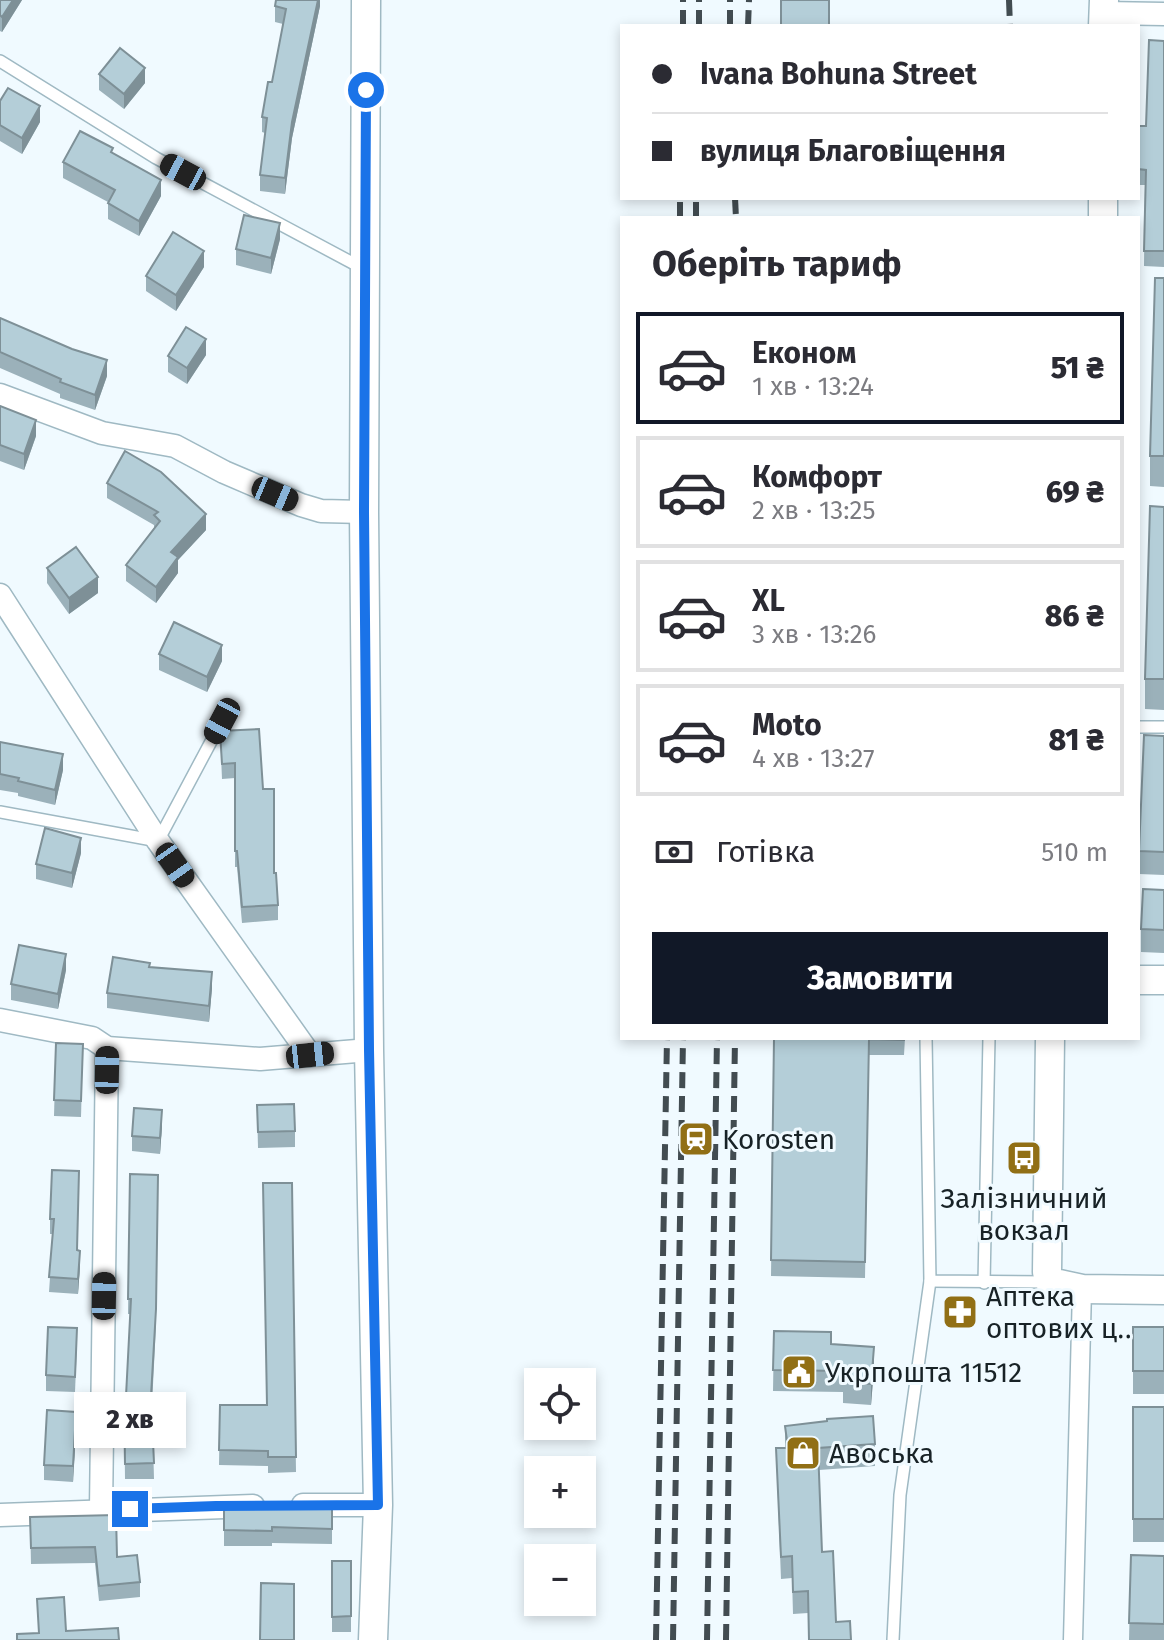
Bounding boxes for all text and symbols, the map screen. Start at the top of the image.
text: Ivana Bohuna Street [700,56,977,92]
route start [348,72,384,108]
text: вулиця Благовіщення [700,133,1006,169]
car [156,150,210,194]
text: Оберіть тариф [652,242,902,286]
icon: car [656,332,728,404]
text: Економ [752,335,856,371]
text: 51 ₴ [1051,350,1104,386]
text: 1 хв · 13:24 [752,371,874,402]
icon: car [656,456,728,528]
text: Комфорт [752,459,882,495]
car [248,474,302,514]
text: 69 ₴ [1046,474,1104,510]
text: 2 хв · 13:25 [752,495,875,526]
icon: car [656,580,728,652]
text: XL [752,583,785,619]
text: 86 ₴ [1045,598,1104,634]
text: 3 хв · 13:26 [752,619,876,650]
car [200,694,244,748]
icon: car [656,704,728,776]
text: Moto [752,707,822,743]
text: 81 ₴ [1049,722,1104,758]
text: 4 хв · 13:27 [752,743,875,774]
icon: cash [652,830,696,874]
text: Готівка [716,834,815,870]
text: 510 m [1041,837,1108,868]
car [151,838,199,892]
button: Замовити [652,932,1108,1024]
car [285,1041,335,1069]
car [95,1046,119,1094]
station icon: Korosten [677,1120,715,1158]
place label: Korosten [722,1123,835,1156]
bus stop icon: Залізничний вокзал [1005,1139,1043,1177]
place label: Залізничний вокзал [941,1182,1107,1247]
car [92,1272,116,1320]
place label: Аптека оптових ц‥ [986,1280,1132,1345]
pharmacy icon: Аптека оптових ц‥ [941,1293,979,1331]
public building icon: Укрпошта 11512 [780,1353,818,1391]
place label: Укрпошта 11512 [825,1356,1022,1389]
map controls [524,1368,596,1616]
button: locate [524,1368,596,1440]
callout: 2 хв [74,1393,186,1449]
text: 2 хв [106,1404,154,1435]
shop icon: Авоська [784,1434,822,1472]
place label: Авоська [829,1437,934,1470]
button: + [524,1456,596,1528]
route end [112,1491,148,1527]
button: − [524,1544,596,1616]

